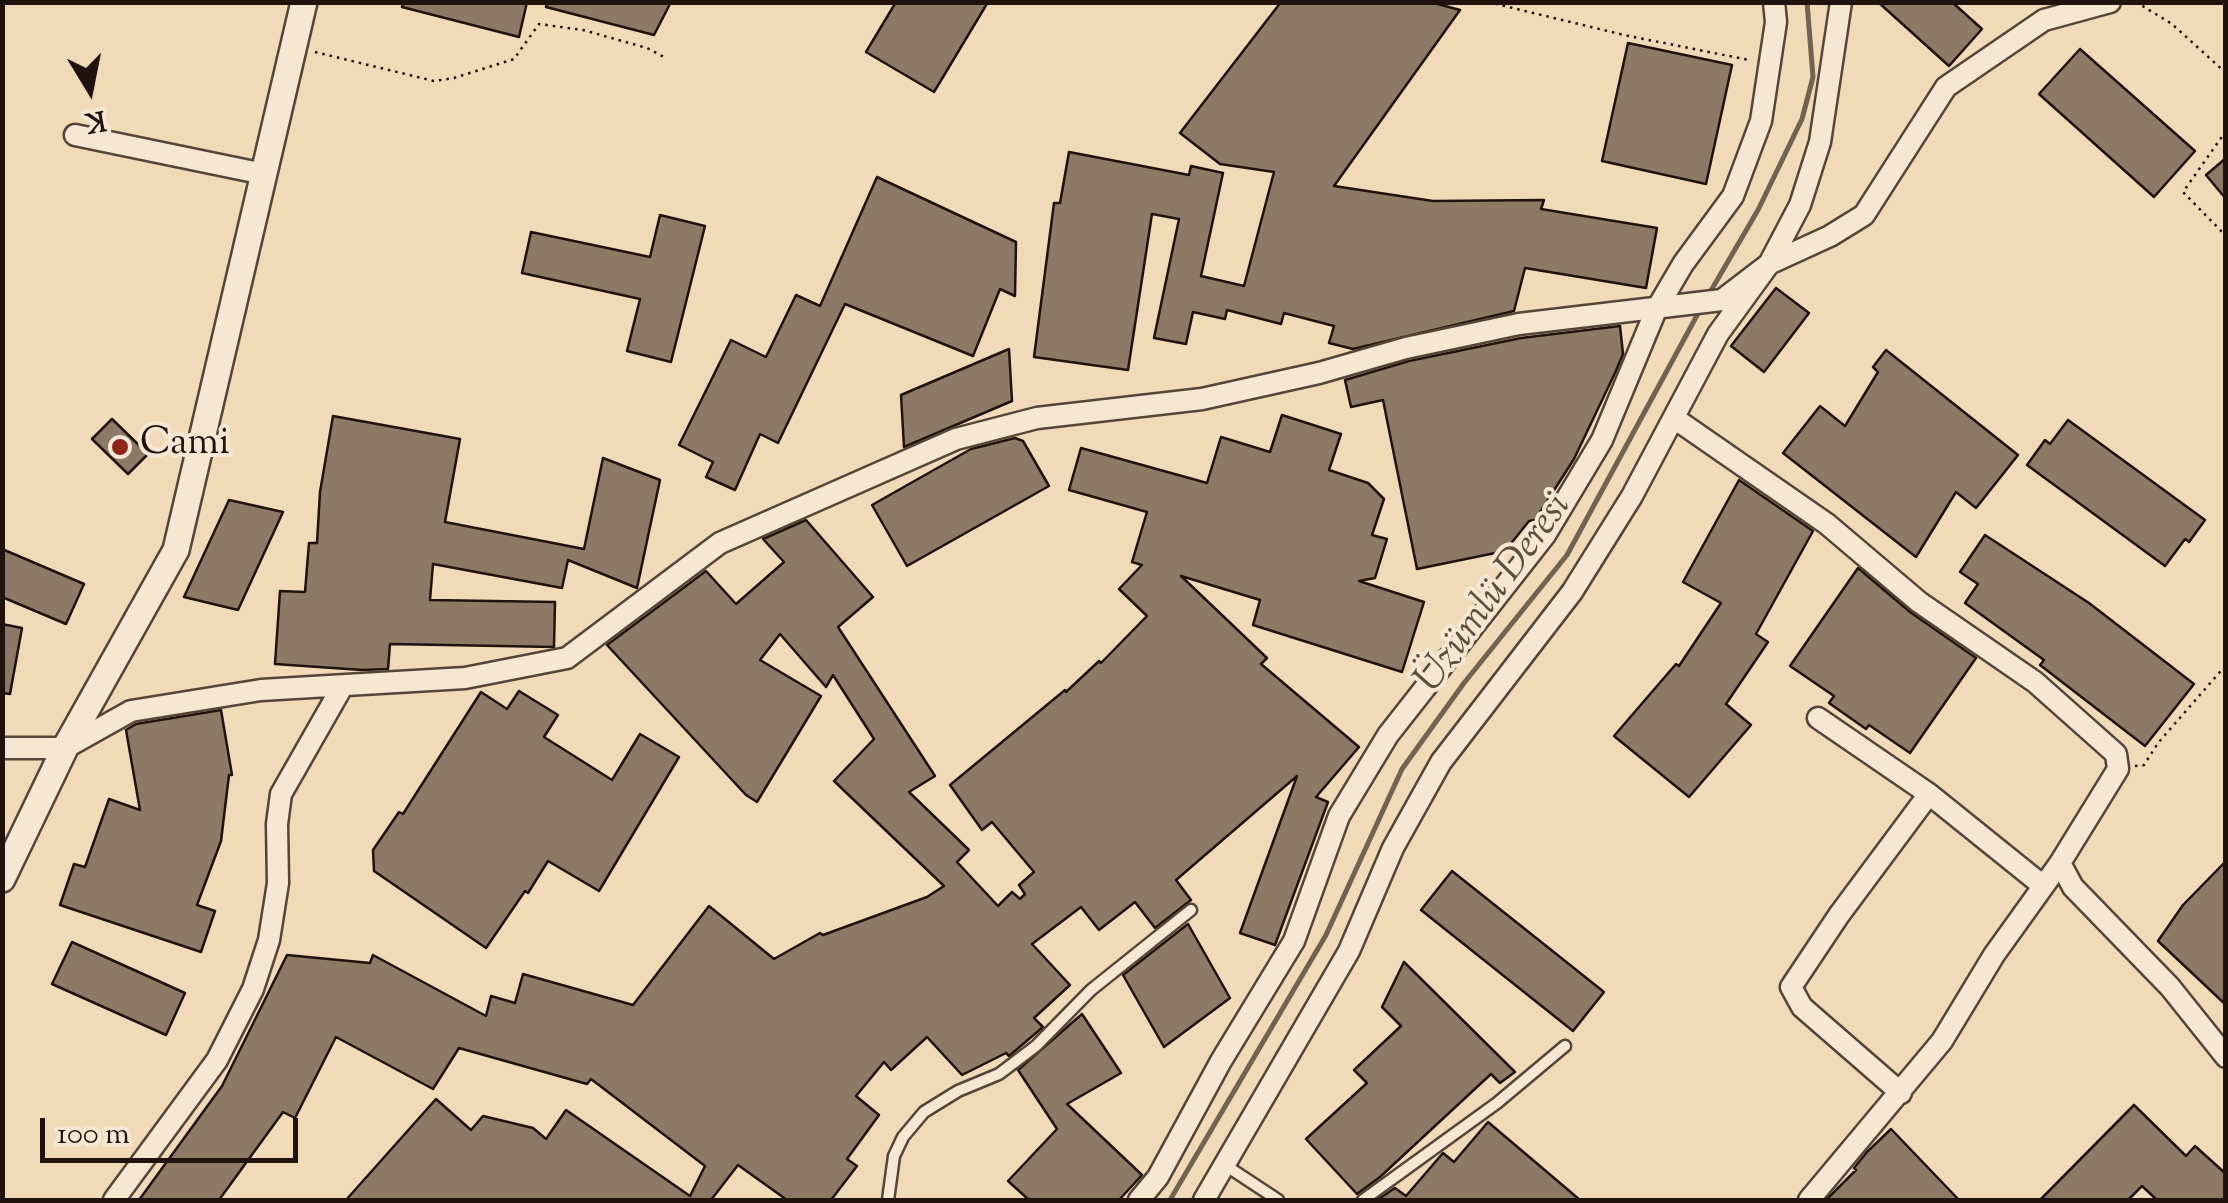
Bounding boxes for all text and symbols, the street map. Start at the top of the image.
north arrow [40,40,140,140]
text: K [82,98,109,141]
place label: Cami [140,424,230,470]
marker: Cami [109,436,131,458]
water label: Üzümlü Deresi [1408,486,1584,704]
scale bar [45,1098,302,1160]
text: 100 m [57,1114,130,1157]

